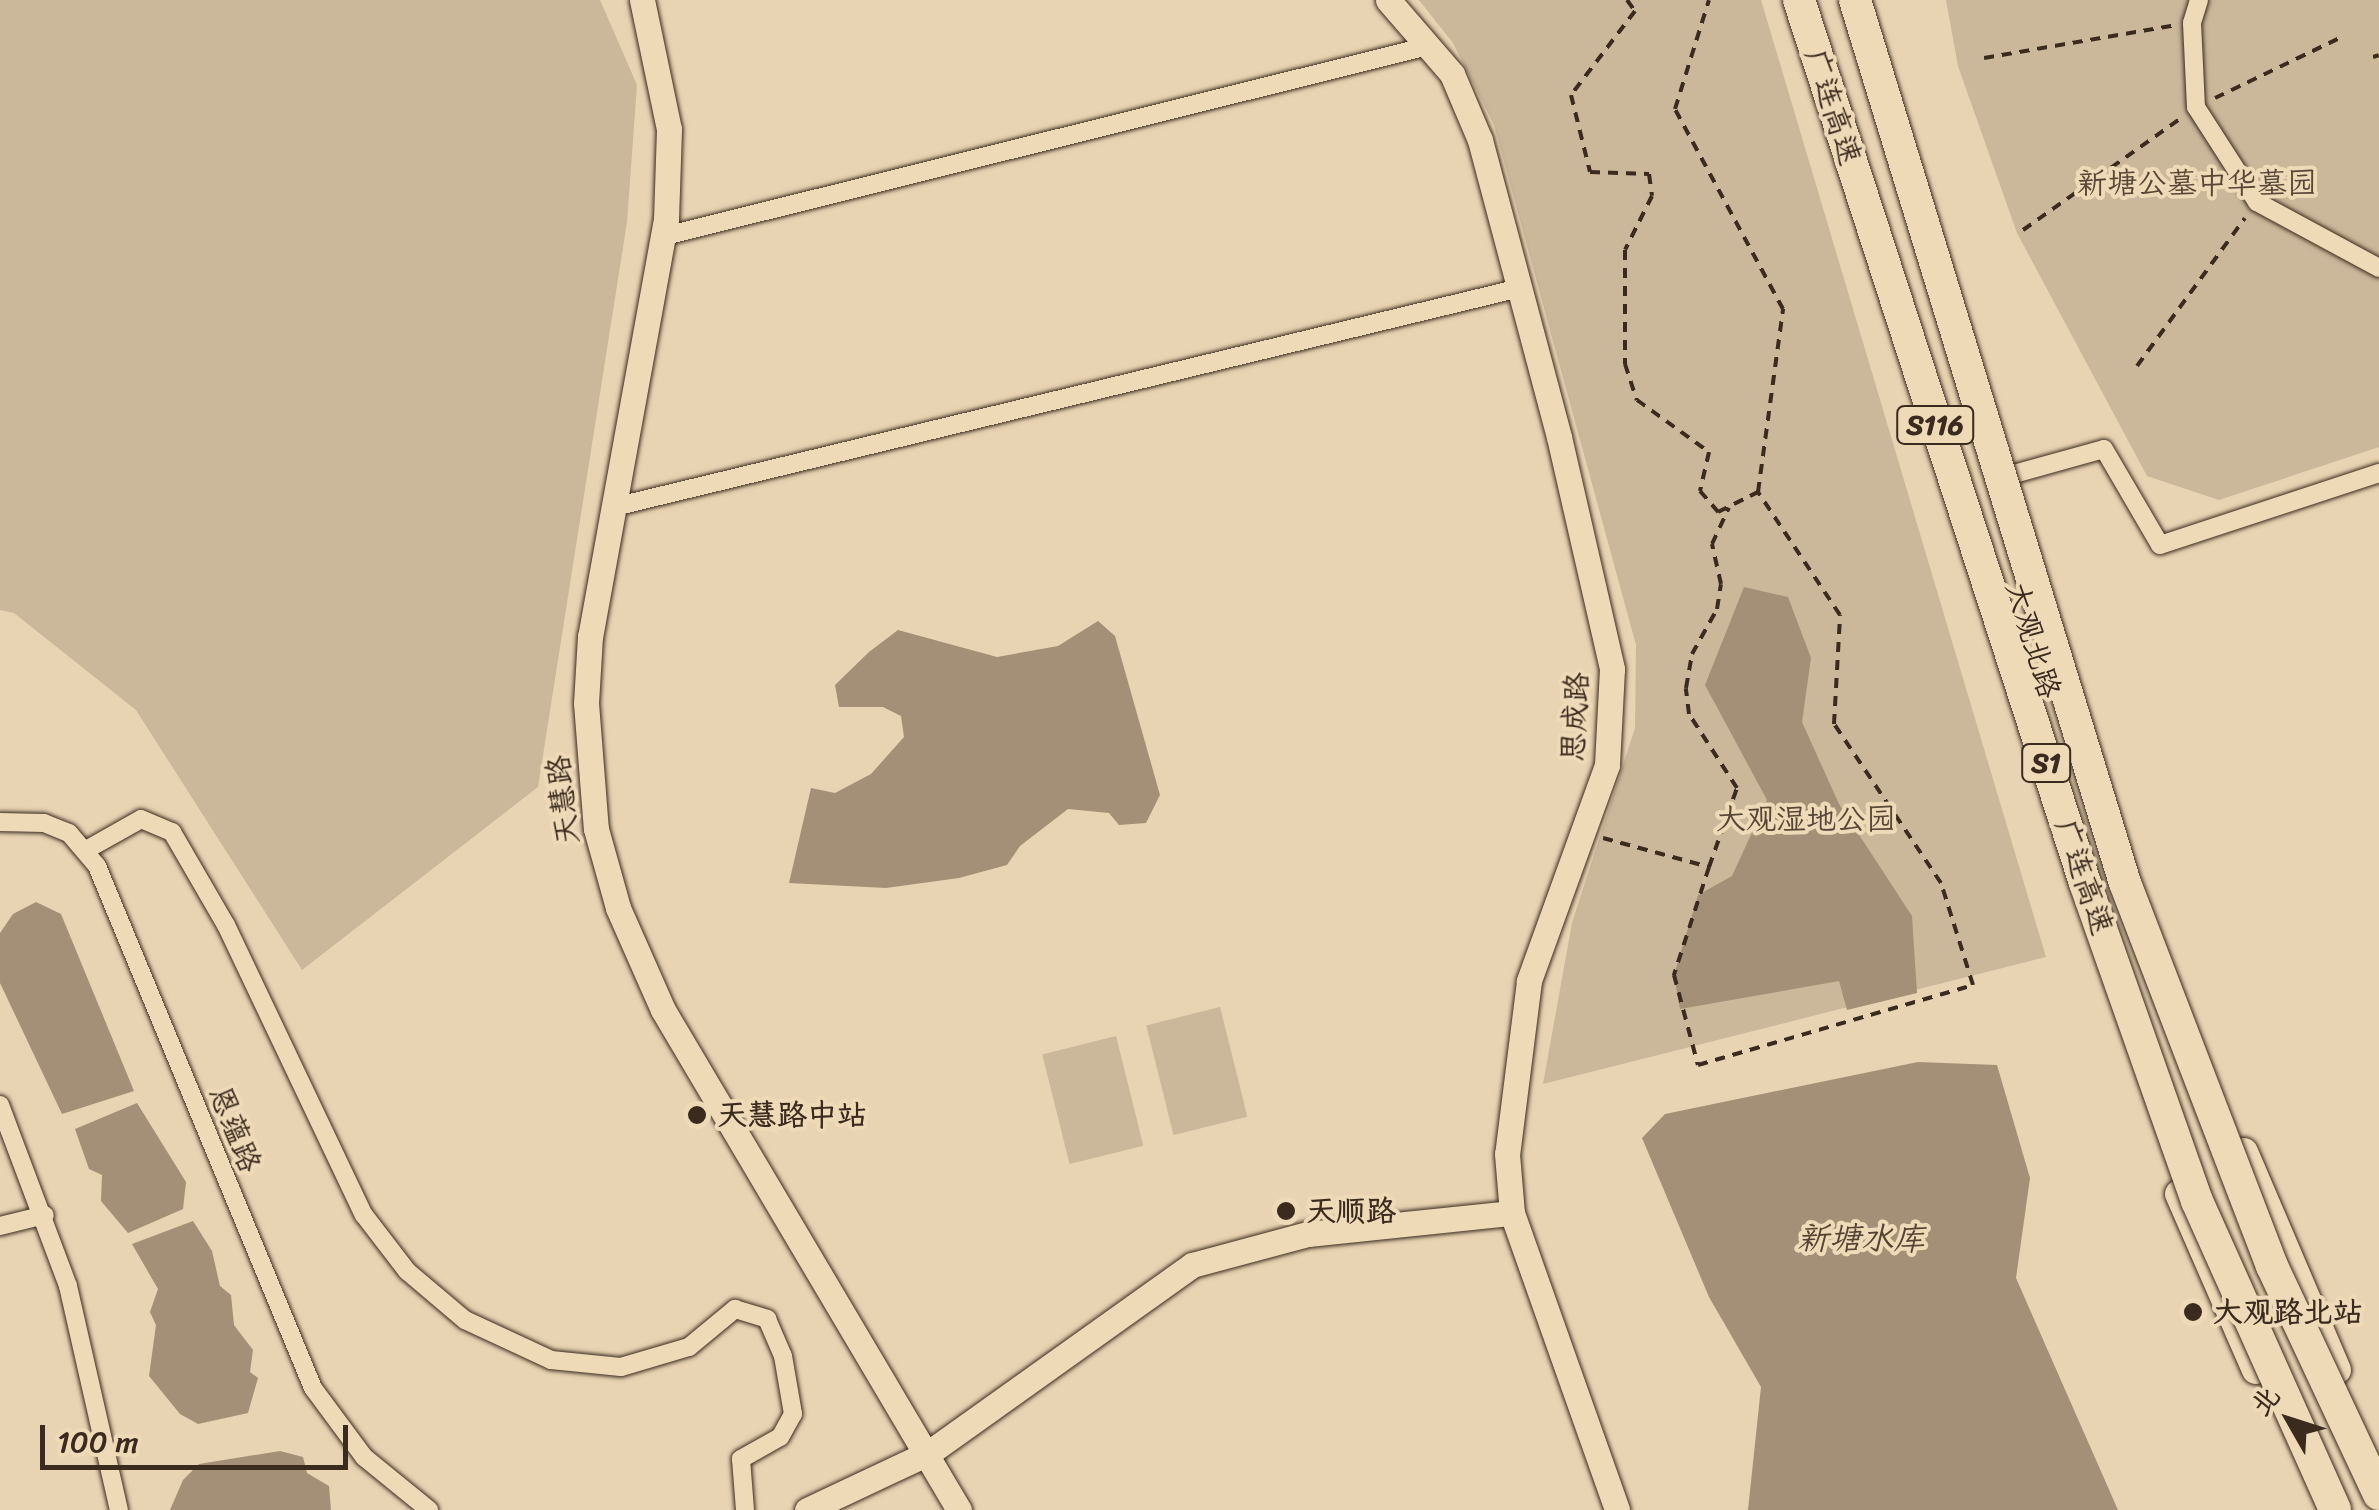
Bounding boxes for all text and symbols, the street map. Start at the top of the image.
street label: 广连高速 [1797,44,1869,170]
park label: 新塘公墓中华墓园 [2077,165,2317,201]
road number: S116 [1895,402,1975,448]
street label: 大观北路 [1998,577,2068,703]
street label: 思成路 [1555,671,1595,763]
road number: S1 [2021,740,2071,786]
street label: 天慧路 [540,753,586,847]
park label: 大观湿地公园 [1716,801,1896,837]
street label: 广连高速 [2047,814,2121,940]
street label: 恩蕴路 [201,1081,269,1177]
place label: 天慧路中站 [717,1097,867,1133]
marker: 天慧路中站 [686,1104,708,1126]
place label: 天顺路 [1306,1193,1396,1229]
marker: 天顺路 [1275,1200,1297,1222]
water label: 新塘水库 [1797,1220,1925,1258]
place label: 大观路北站 [2213,1294,2363,1330]
marker: 大观路北站 [2182,1301,2204,1323]
north arrow [2239,1370,2339,1470]
text: 北 [2237,1375,2293,1427]
scale bar [45,1405,352,1467]
text: 100 m [57,1415,139,1469]

